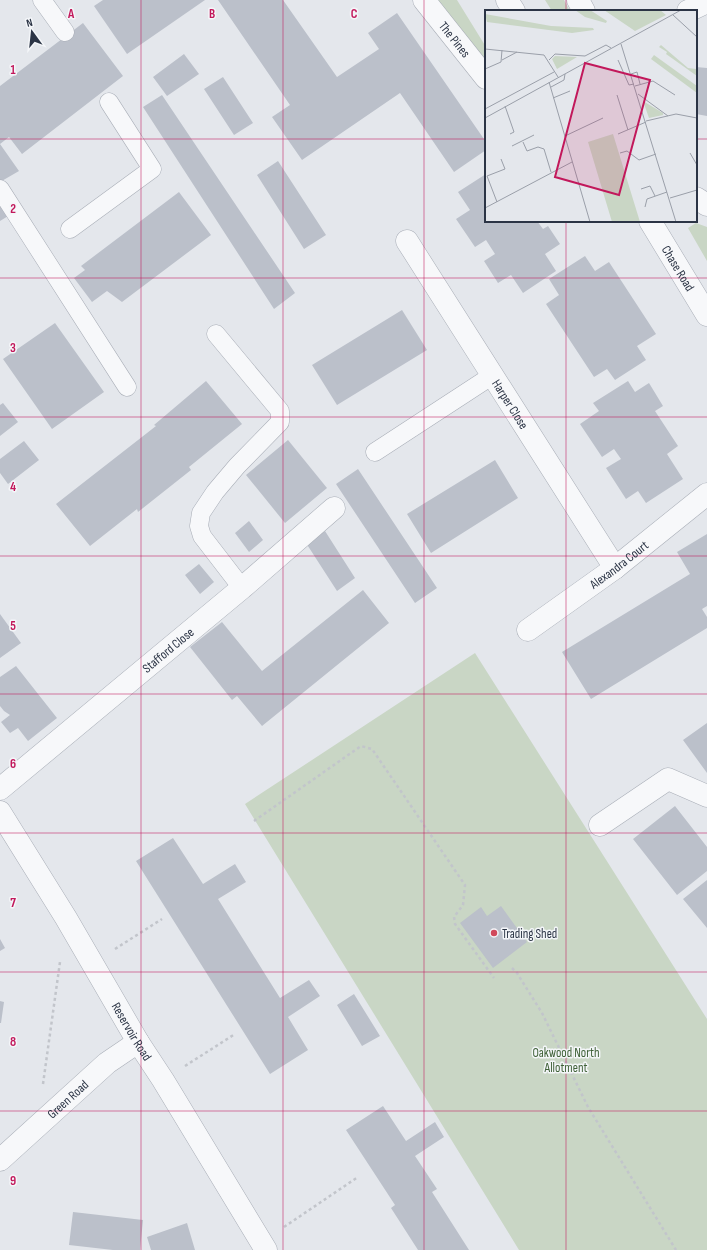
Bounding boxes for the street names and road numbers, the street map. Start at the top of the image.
street label: The Pines [435,19,474,61]
street label: Chase Road [658,243,698,294]
street label: Harper Close [488,377,531,432]
street label: Alexandra Court [586,537,652,593]
street label: Stafford Close [139,624,197,676]
street label: Reservoir Road [108,1000,155,1064]
street label: Green Road [44,1077,92,1122]

